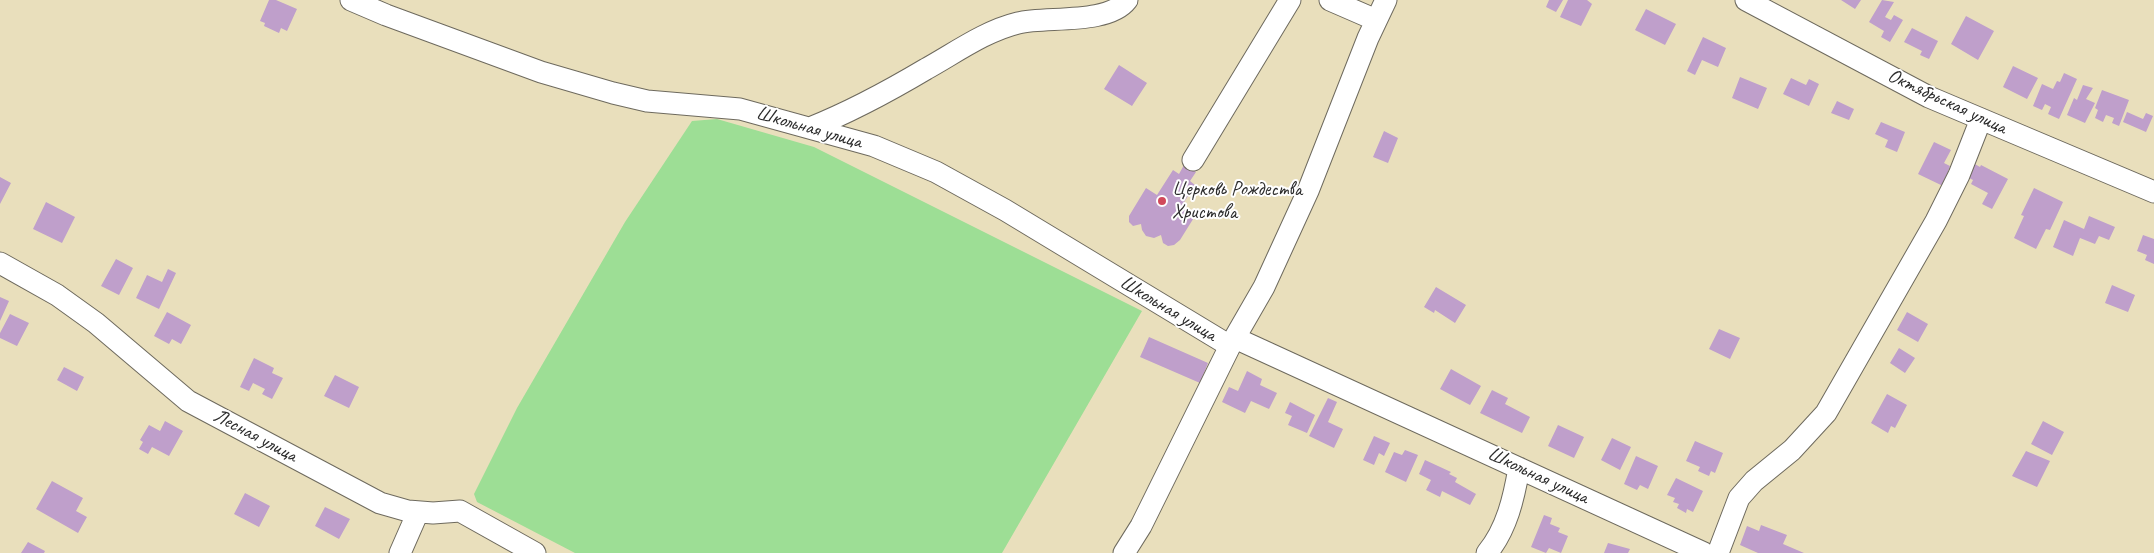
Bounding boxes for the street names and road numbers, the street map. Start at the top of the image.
street label: Октябрьская улица [1884,64,2010,140]
street label: Школьная улица [753,101,865,155]
street label: Школьная улица [1115,271,1221,347]
street label: Лесная улица [209,404,301,468]
street label: Школьная улица [1484,442,1592,510]

